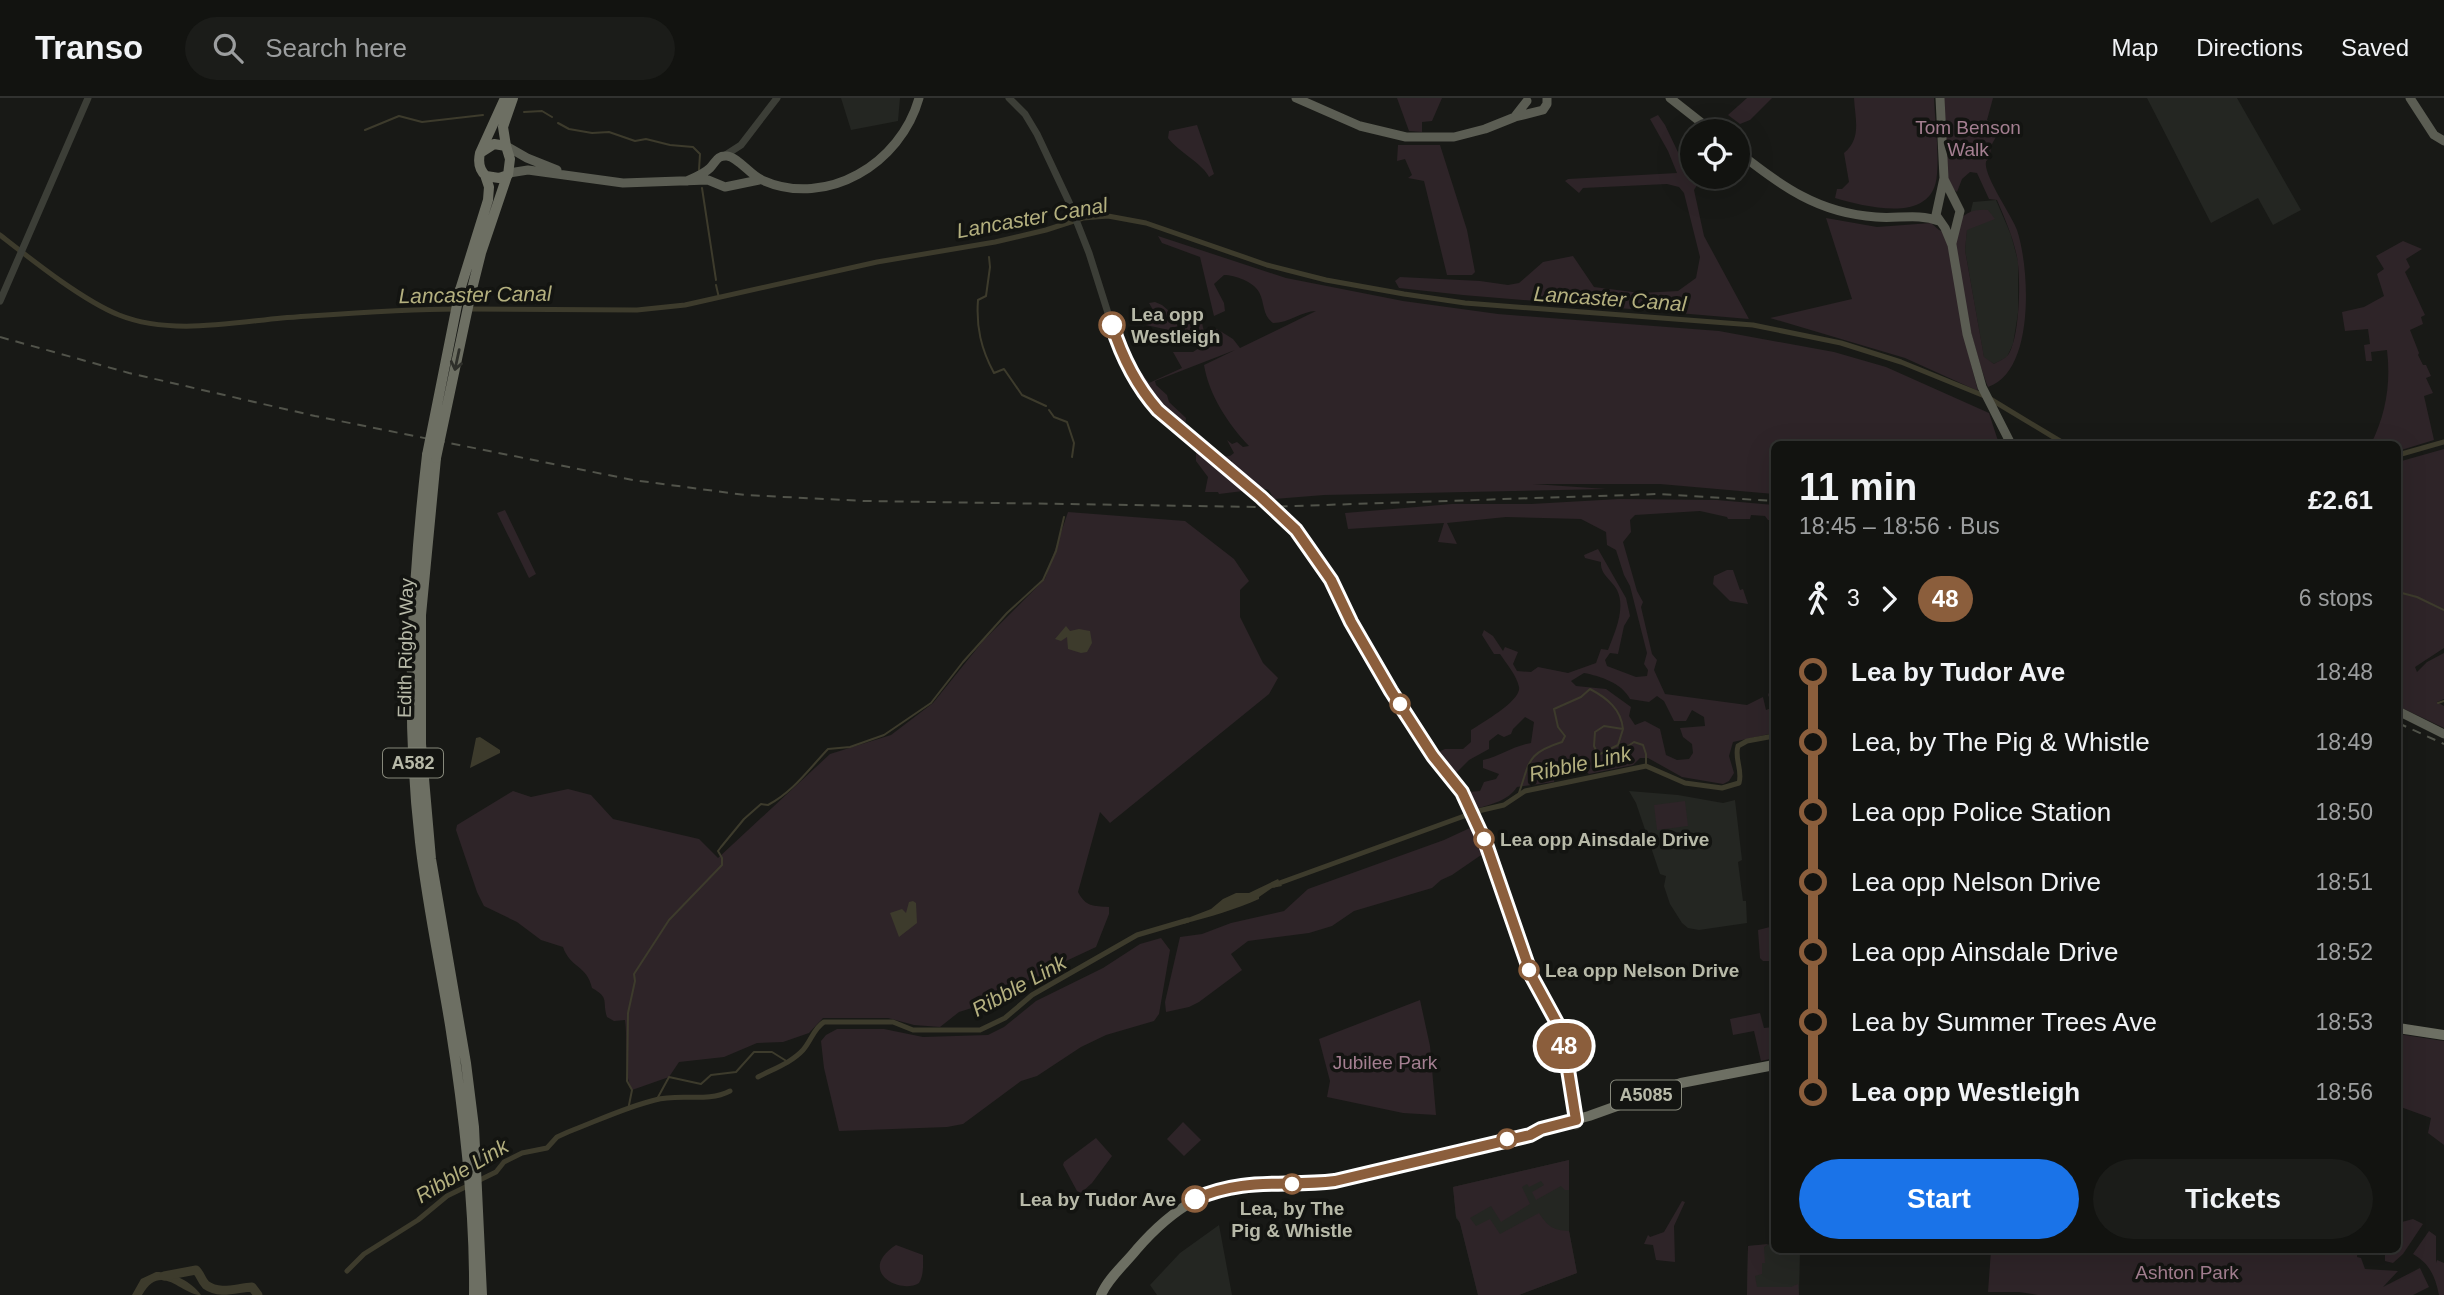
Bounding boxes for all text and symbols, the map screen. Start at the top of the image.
search box [185,17,675,80]
text: Transo [35,29,143,66]
icon: search [209,29,247,67]
text: Search here [265,33,407,63]
text: Map [2112,34,2158,61]
text: Directions [2196,34,2303,61]
text: Saved [2341,34,2409,61]
park label: Tom Benson Walk [1915,117,2021,160]
map controls [1680,119,1750,189]
button: locate [1680,119,1750,189]
water label: Lancaster Canal [955,193,1111,242]
water label: Lancaster Canal [398,282,553,307]
water label: Lancaster Canal [1533,282,1688,315]
place label: Lea opp Westleigh [1131,304,1220,347]
marker: Lea opp Westleigh [1099,312,1125,338]
one-way arrow [450,348,464,371]
text: 11 min [1799,466,1917,508]
text: £2.61 [2308,485,2373,515]
text: 18:45 – 18:56 · Bus [1799,513,2000,539]
street label: Edith Rigby Way [394,577,417,718]
icon: walk [1799,580,1837,618]
icon: forward [1870,580,1908,618]
text: 3 [1847,585,1860,611]
text: 48 [1932,585,1959,612]
text: 6 stops [2299,585,2373,611]
text: Lea by Tudor Ave [1851,657,2065,687]
text: 18:48 [2315,659,2373,685]
unlabelled marker [1390,694,1410,714]
text: Lea, by The Pig & Whistle [1851,727,2150,757]
text: 18:49 [2315,729,2373,755]
water label: Ribble Link [1527,741,1635,786]
road number: A582 [383,748,443,778]
text: Lea opp Police Station [1851,797,2111,827]
text: 18:50 [2315,799,2373,825]
marker: Lea opp Ainsdale Drive [1474,829,1494,849]
place label: Lea opp Ainsdale Drive [1500,829,1709,850]
text: Lea opp Nelson Drive [1851,867,2101,897]
text: 18:51 [2315,869,2373,895]
text: Lea opp Ainsdale Drive [1851,937,2118,967]
text: 18:52 [2315,939,2373,965]
water label: Ribble Link [968,950,1071,1021]
marker: Lea opp Nelson Drive [1519,960,1539,980]
place label: Lea opp Nelson Drive [1545,960,1739,981]
text: Lea by Summer Trees Ave [1851,1007,2157,1037]
text: 18:53 [2315,1009,2373,1035]
line badge: 48 [1532,1023,1596,1069]
text: 48 [1551,1032,1577,1059]
park label: Jubilee Park [1333,1052,1438,1073]
text: Lea opp Westleigh [1851,1077,2080,1107]
text: 18:56 [2315,1079,2373,1105]
road number: A5085 [1611,1080,1681,1110]
unlabelled marker [1497,1129,1517,1149]
water label: Ribble Link [411,1133,513,1207]
button: Start [1799,1159,2079,1239]
button: Tickets [2093,1159,2373,1239]
marker: Lea, by The Pig & Whistle [1282,1174,1302,1194]
marker: Lea by Tudor Ave [1182,1186,1208,1212]
place label: Lea by Tudor Ave [1019,1189,1176,1210]
place label: Lea, by The Pig & Whistle [1231,1198,1353,1241]
park label: Ashton Park [2135,1262,2239,1283]

